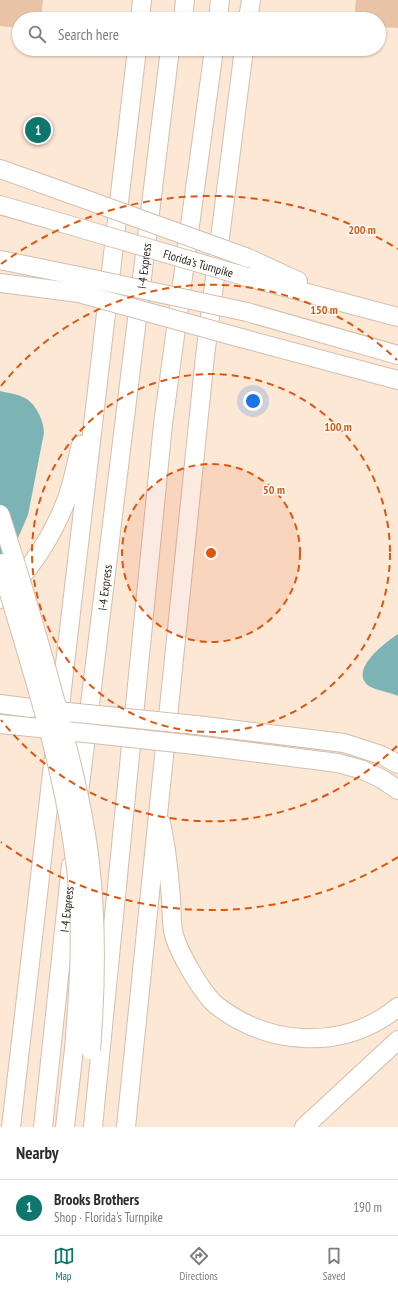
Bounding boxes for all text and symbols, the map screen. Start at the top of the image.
search box [12,12,386,56]
icon: search [26,23,48,45]
text: Search here [58,25,119,44]
pin: 1 [25,115,51,145]
text: 200 m [348,222,376,237]
street label: I-4 Express [133,242,154,290]
street label: Florida's Turnpike [162,246,235,280]
text: 150 m [310,302,338,317]
your location [243,391,263,411]
text: 100 m [324,419,352,434]
text: 50 m [263,482,285,497]
centre of rings [204,546,218,560]
street label: I-4 Express [94,564,114,611]
street label: I-4 Express [56,886,76,933]
text: Nearby [16,1142,59,1164]
text: Brooks Brothers [54,1190,139,1209]
text: 1 [26,1199,32,1216]
text: 190 m [353,1199,382,1216]
text: Shop · Florida's Turnpike [54,1209,163,1226]
tab: Map [53,1245,75,1283]
tab: Directions [180,1245,218,1283]
tab: Saved [323,1245,345,1283]

